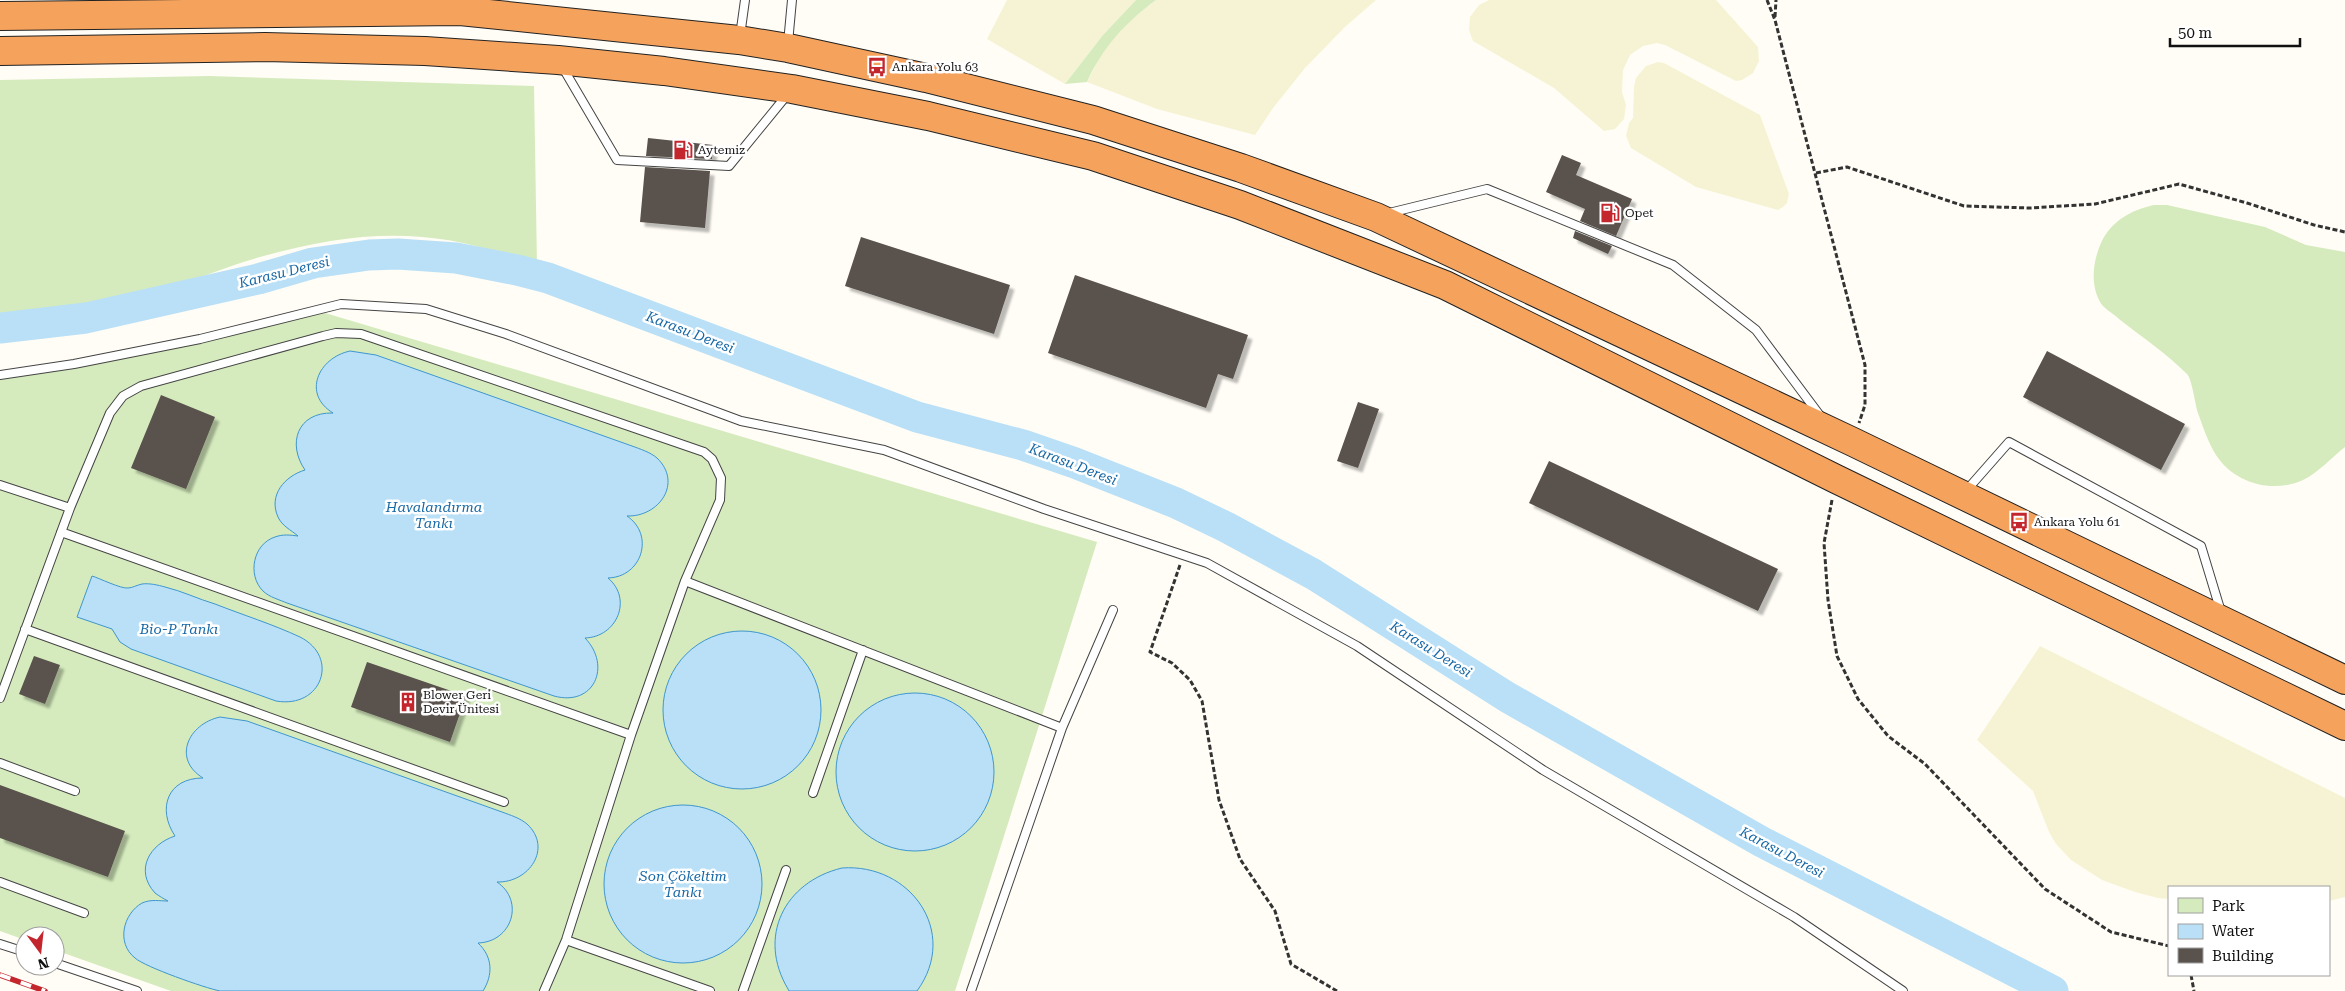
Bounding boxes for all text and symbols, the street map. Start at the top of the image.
scale bar [2170,15,2300,47]
text: 50 m [2178,24,2213,42]
bus stop icon: Ankara Yolu 63 [866,56,888,78]
place label: Ankara Yolu 63 [892,60,979,74]
fuel station icon: Aytemiz [672,139,694,161]
place label: Aytemiz [698,143,745,157]
fuel station icon: Opet [1599,202,1621,224]
place label: Opet [1625,206,1654,220]
water label: Karasu Deresi [236,253,331,291]
water label: Karasu Deresi [643,308,736,356]
water label: Karasu Deresi [1026,440,1119,488]
water label: Havalandırma Tankı [385,499,482,531]
bus stop icon: Ankara Yolu 61 [2008,511,2030,533]
place label: Ankara Yolu 61 [2034,515,2121,529]
water label: Karasu Deresi [1387,617,1475,680]
water label: Bio-P Tankı [139,621,218,637]
place label: Blower Geri Devir Ünitesi [423,688,499,716]
building icon: Blower Geri Devir Ünitesi [397,691,419,713]
water label: Karasu Deresi [1736,823,1827,881]
water label: Son Çökeltim Tankı [638,868,727,900]
legend [2168,886,2330,976]
text: Park [2212,897,2246,915]
text: Water [2212,922,2254,940]
north arrow [15,926,65,976]
text: Building [2212,947,2274,965]
text: N [36,954,51,973]

